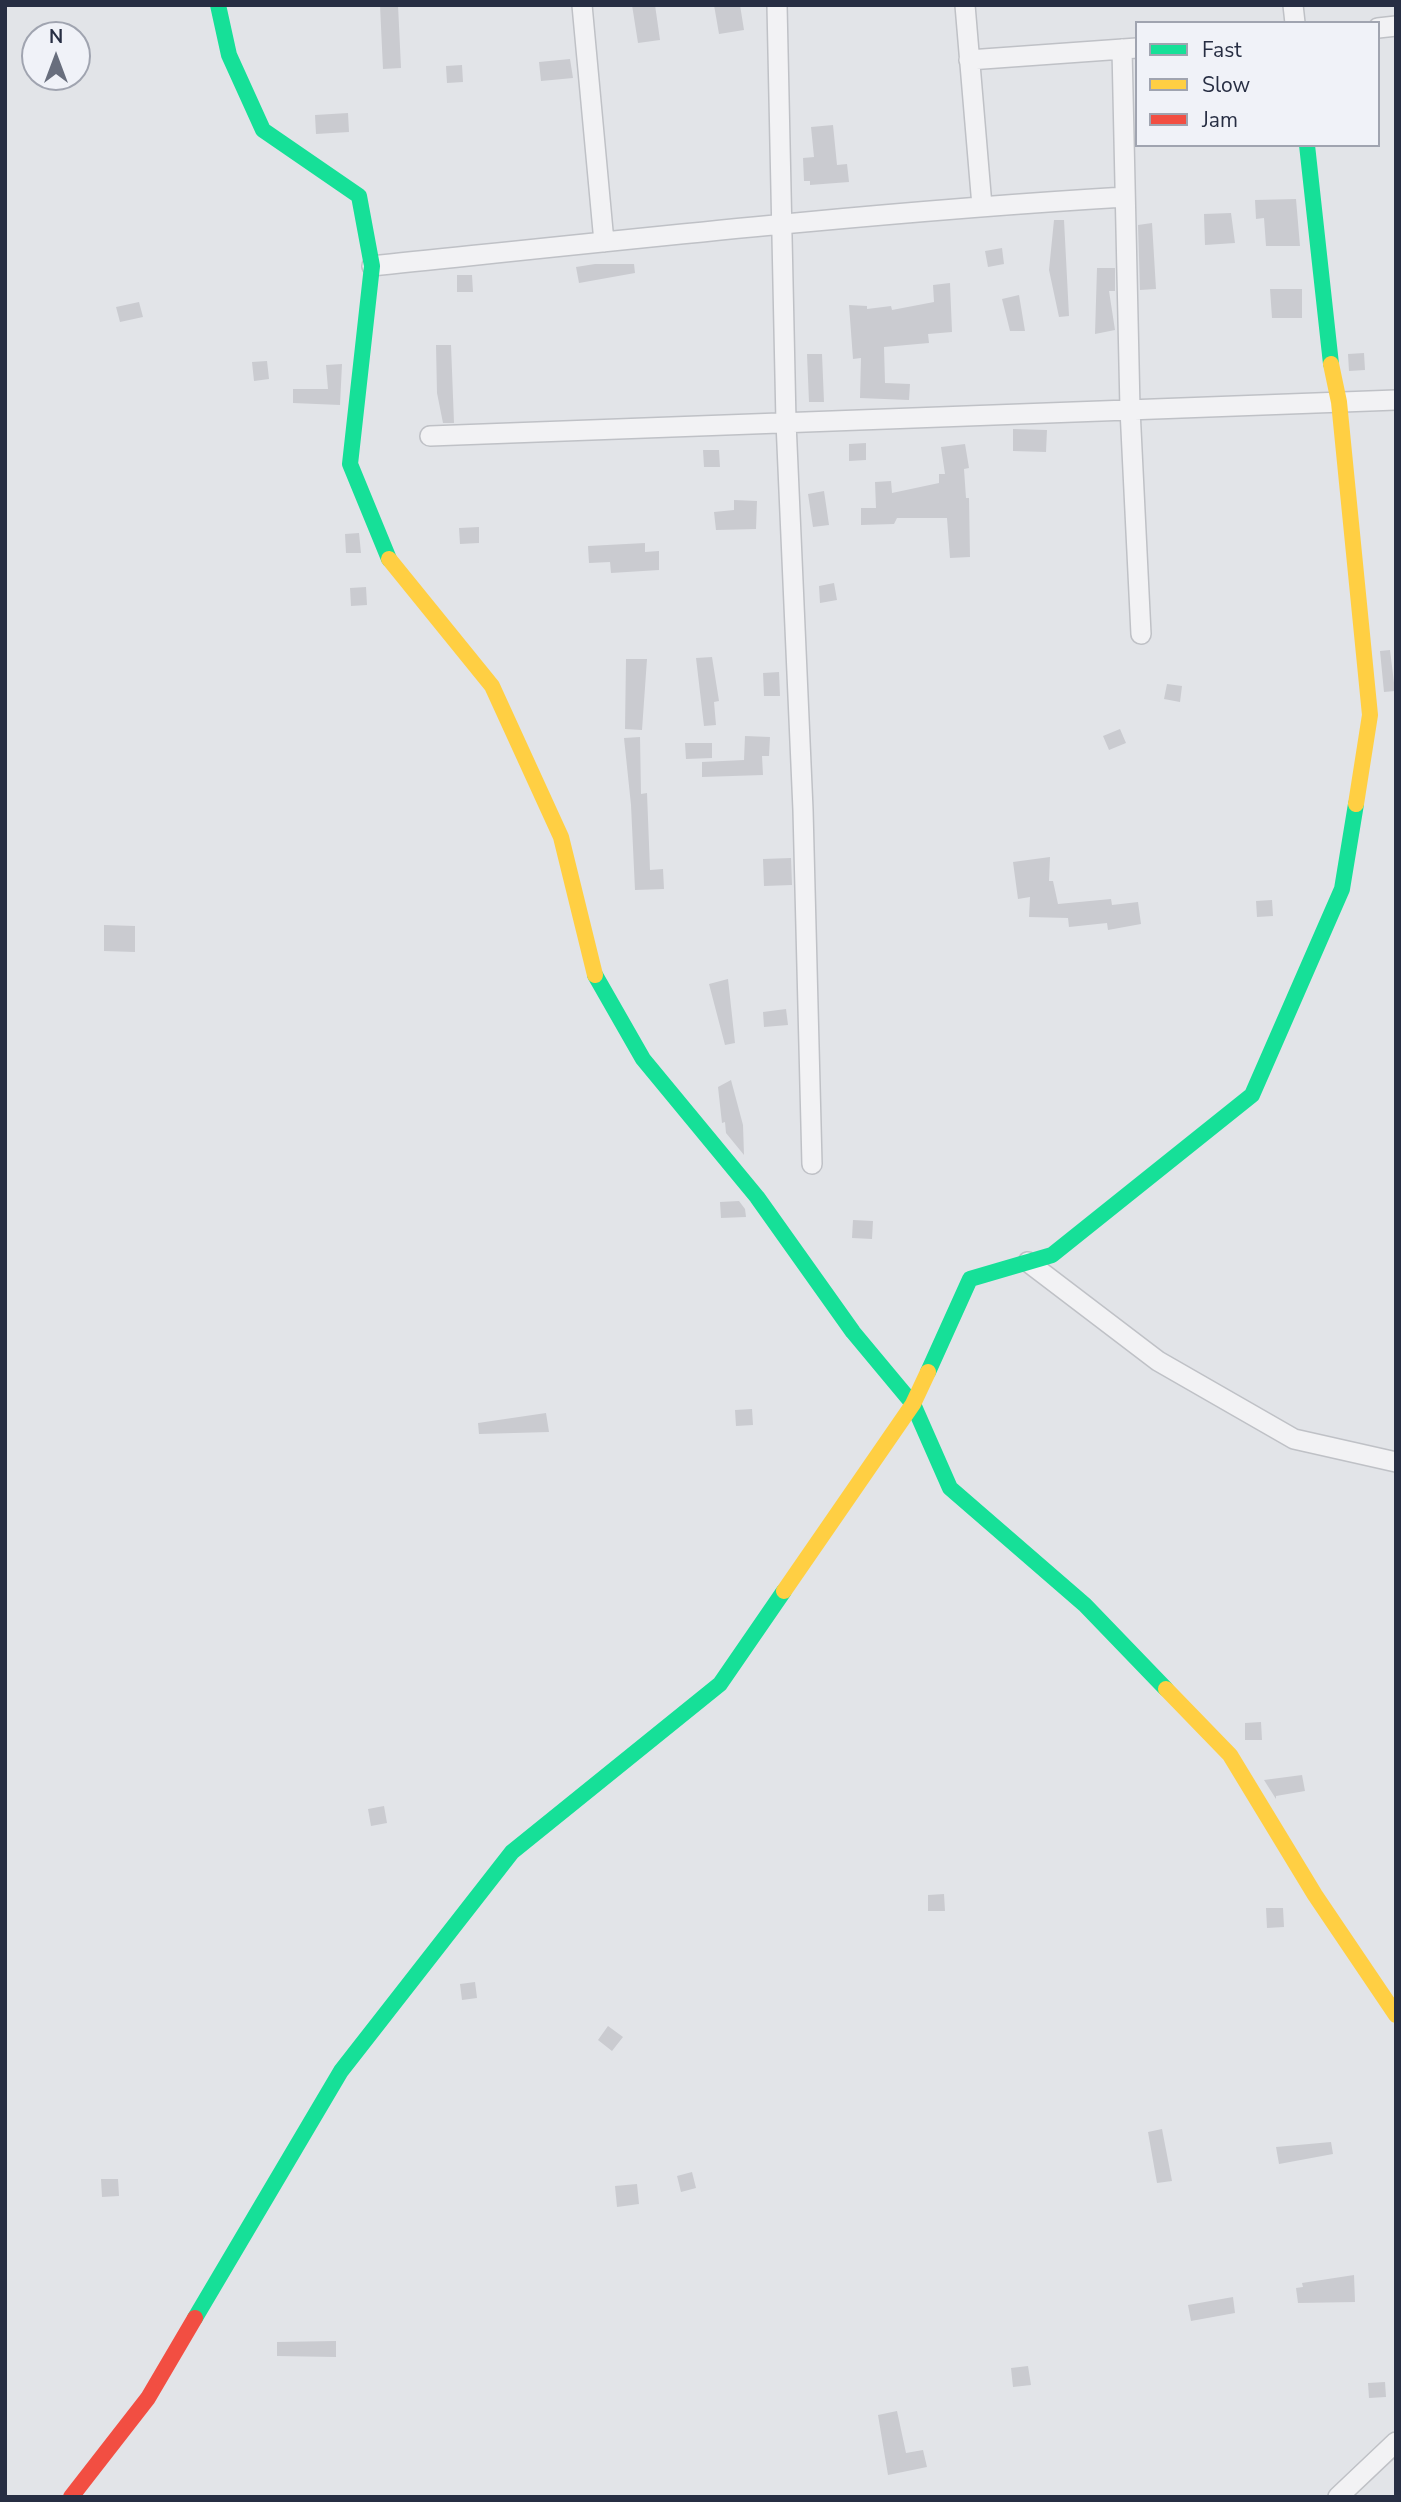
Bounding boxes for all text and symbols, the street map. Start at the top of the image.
north arrow [21,21,91,91]
legend [1135,21,1380,147]
text: N [49,24,63,50]
text: Fast [1202,36,1242,64]
text: Slow [1202,71,1250,99]
text: Jam [1202,106,1238,134]

